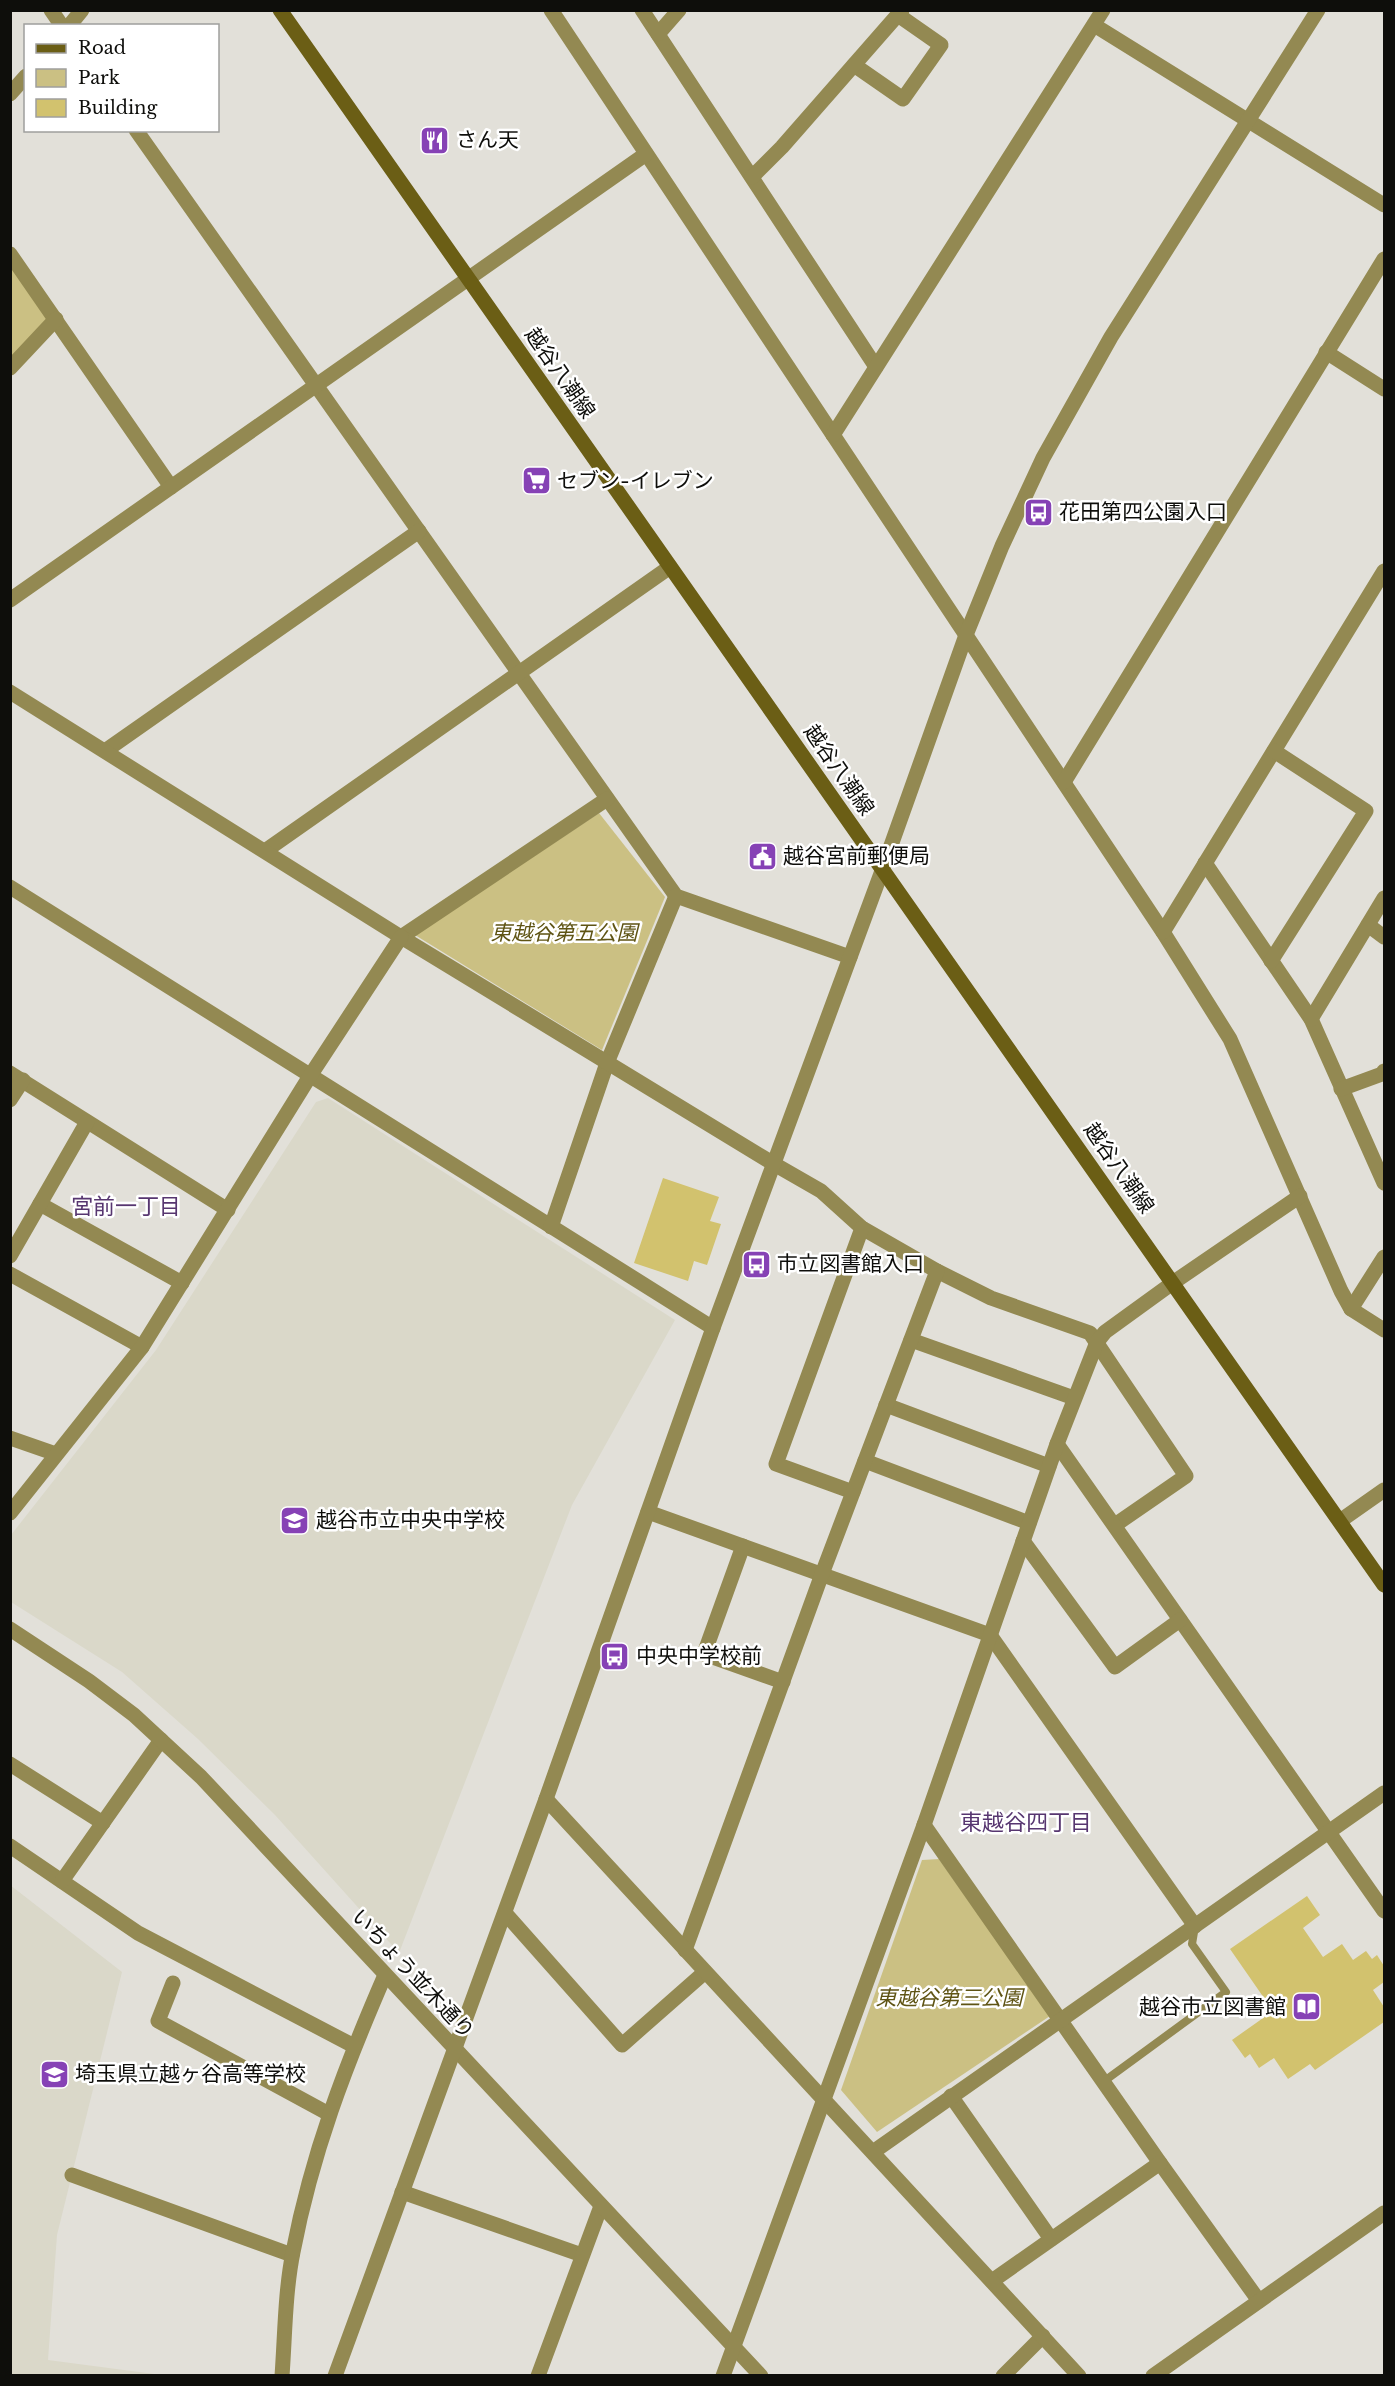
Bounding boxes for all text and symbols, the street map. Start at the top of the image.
legend [24,24,219,132]
text: Road [78,37,126,59]
text: Park [78,67,120,89]
text: Building [78,97,157,119]
restaurant icon: さん天 [419,124,451,156]
place label: さん天 [456,127,519,153]
street label: 越谷八潮線 [519,323,601,423]
supermarket icon: セブン-イレブン [520,465,552,497]
place label: セブン-イレブン [557,468,714,494]
bus stop icon: 花田第四公園入口 [1022,496,1054,528]
place label: 花田第四公園入口 [1059,499,1227,525]
street label: 越谷八潮線 [798,720,880,820]
public building icon: 越谷宮前郵便局 [746,840,778,872]
place label: 越谷宮前郵便局 [783,843,930,869]
park label: 東越谷第五公園 [491,920,640,946]
street label: 越谷八潮線 [1078,1118,1160,1218]
district label: 宮前一丁目 [71,1193,181,1220]
bus stop icon: 市立図書館入口 [740,1248,772,1280]
place label: 市立図書館入口 [777,1251,924,1277]
school or university icon: 越谷市立中央中学校 [279,1504,311,1536]
place label: 越谷市立中央中学校 [316,1507,505,1533]
bus stop icon: 中央中学校前 [599,1640,631,1672]
place label: 中央中学校前 [636,1643,762,1669]
district label: 東越谷四丁目 [960,1809,1092,1836]
street label: いちょう並木通り [346,1904,480,2044]
park label: 東越谷第三公園 [876,1985,1025,2011]
library icon: 越谷市立図書館 [1291,1991,1323,2023]
place label: 越谷市立図書館 [1139,1994,1286,2020]
school or university icon: 埼玉県立越ヶ谷高等学校 [38,2058,70,2090]
place label: 埼玉県立越ヶ谷高等学校 [75,2061,306,2087]

